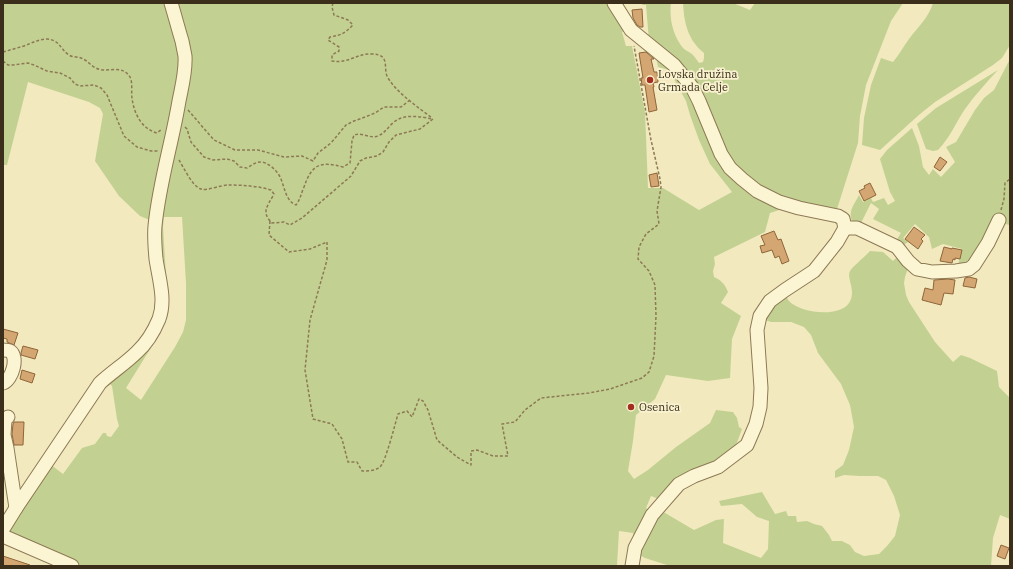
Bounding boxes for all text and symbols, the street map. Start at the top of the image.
place label: Lovska družina Grmada Celje [658,67,738,94]
marker: Lovska družina Grmada Celje [645,75,655,85]
place label: Osenica [639,400,680,414]
marker: Osenica [626,402,636,412]

